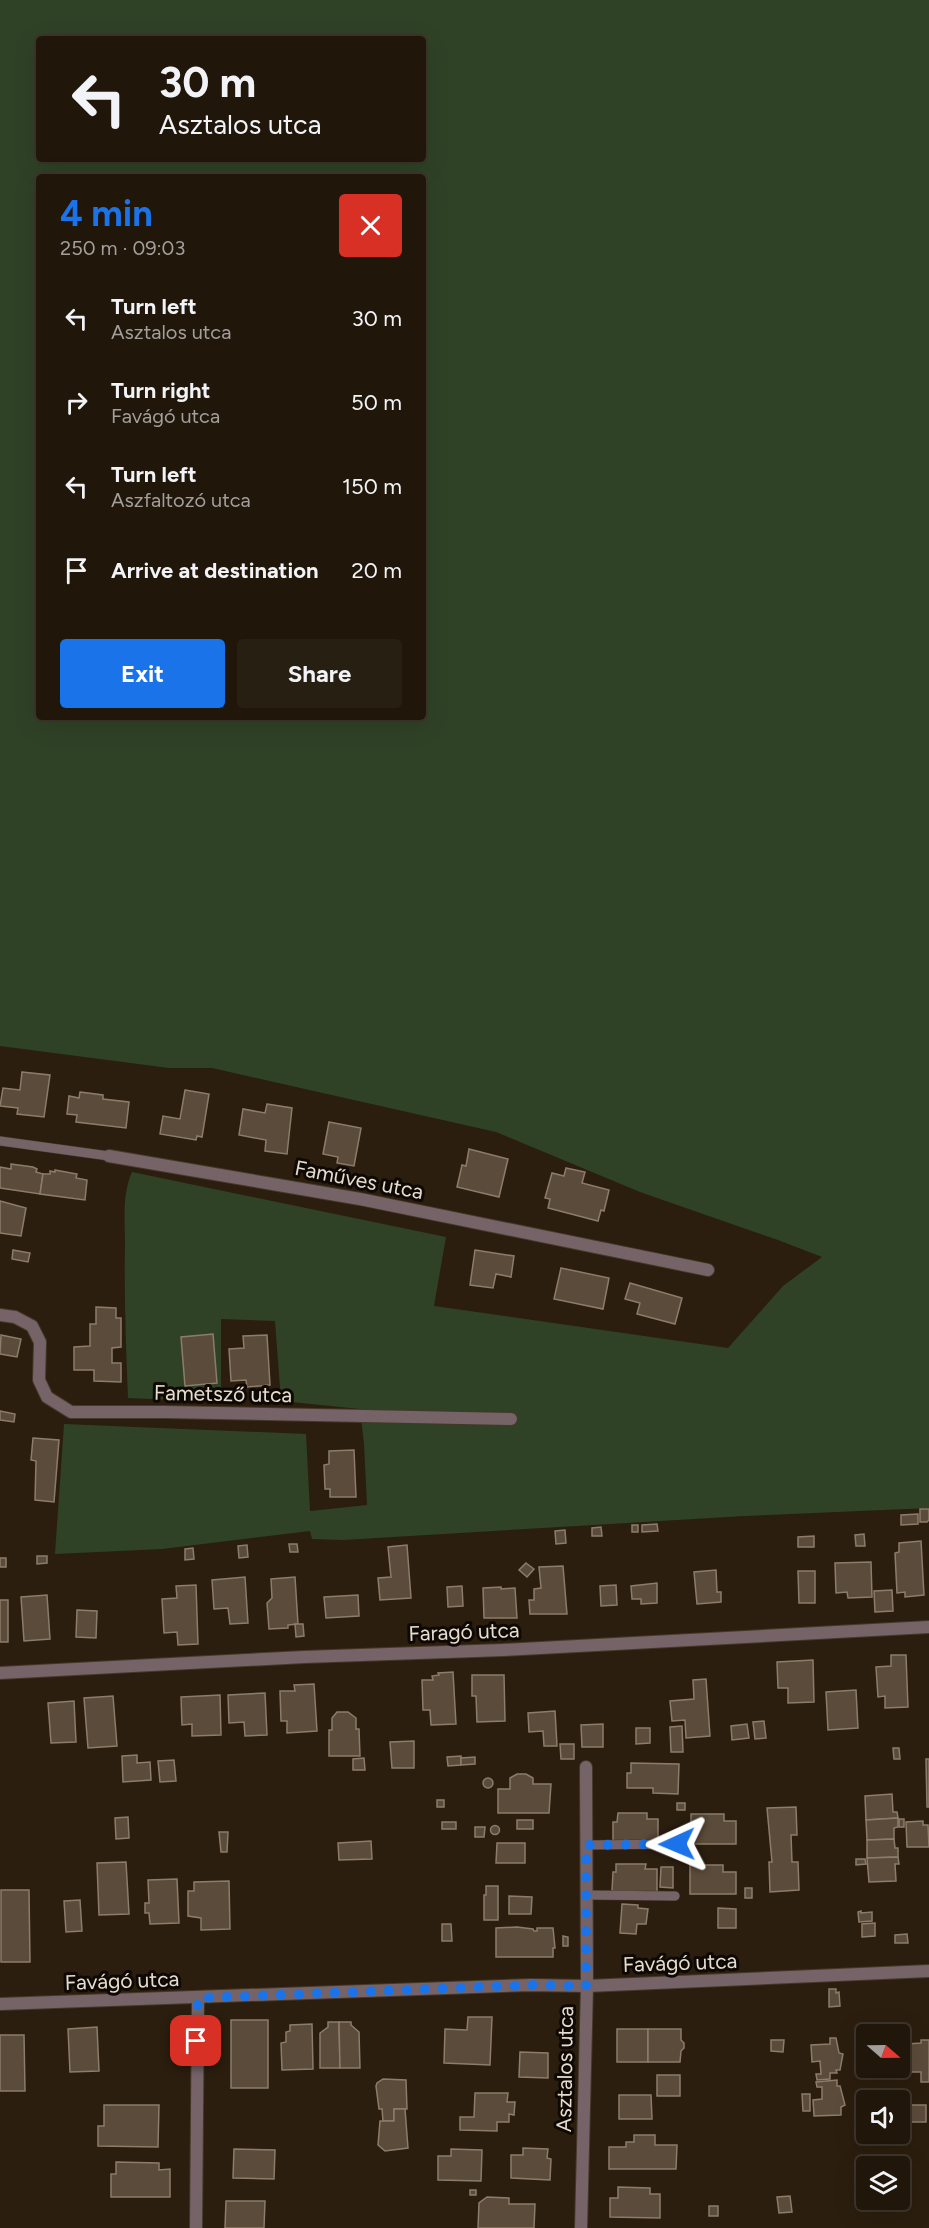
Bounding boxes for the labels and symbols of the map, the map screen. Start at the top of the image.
street label: Faműves utca [293,1155,425,1204]
street label: Fametsző utca [154,1380,292,1407]
street label: Faragó utca [408,1617,520,1646]
position arrow [645,1812,709,1876]
street label: Favágó utca [622,1948,738,1977]
street label: Favágó utca [64,1966,180,1995]
street label: Asztalos utca [551,2006,578,2132]
pin [170,2015,221,2066]
north arrow [856,2024,910,2078]

